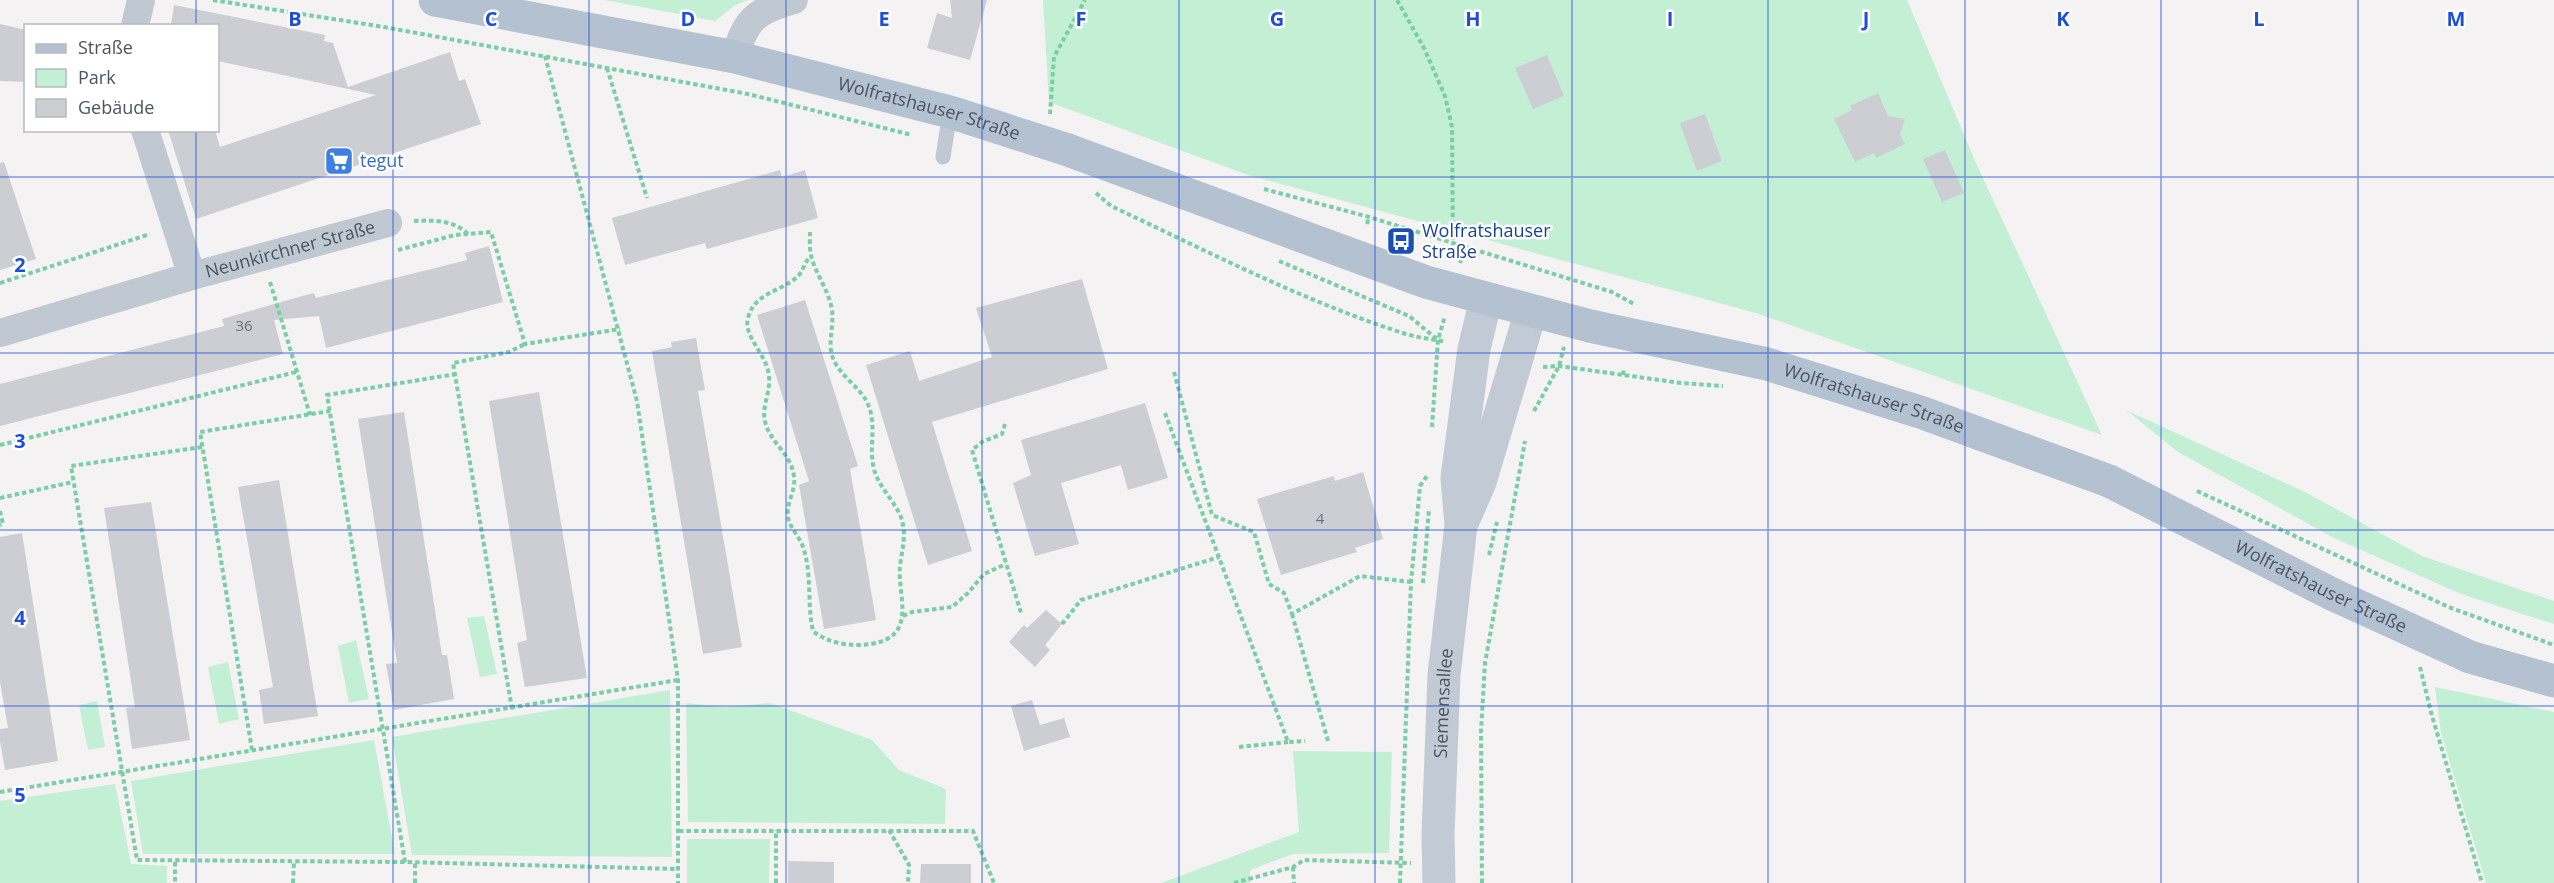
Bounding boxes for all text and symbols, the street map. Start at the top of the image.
text: B [288,5,302,32]
text: C [485,5,498,32]
text: D [681,5,695,32]
text: E [878,5,890,32]
text: F [1076,5,1086,32]
text: G [1270,5,1284,32]
text: H [1465,5,1481,32]
text: I [1667,5,1673,32]
text: J [1861,5,1869,32]
text: K [2056,5,2070,32]
text: L [2253,5,2265,32]
text: M [2447,5,2465,32]
legend [24,24,219,132]
text: Straße [78,35,133,59]
text: Park [78,65,116,89]
street label: Wolfratshauser Straße [835,71,1023,145]
text: Gebäude [78,95,154,119]
supermarket icon: tegut [323,145,355,177]
place label: tegut [360,148,404,172]
street label: Neunkirchner Straße [202,214,378,283]
place label: Wolfratshauser Straße [1422,218,1551,263]
bus stop icon: Wolfratshauser Straße [1385,225,1417,257]
text: 2 [14,251,26,278]
house number: 36 [235,315,253,335]
street label: Wolfratshauser Straße [1781,357,1968,438]
text: 3 [14,427,26,454]
house number: 4 [1316,508,1325,528]
street label: Wolfratshauser Straße [2231,534,2411,638]
text: 4 [14,604,26,631]
street label: Siemensallee [1428,647,1458,759]
text: 5 [14,781,26,808]

